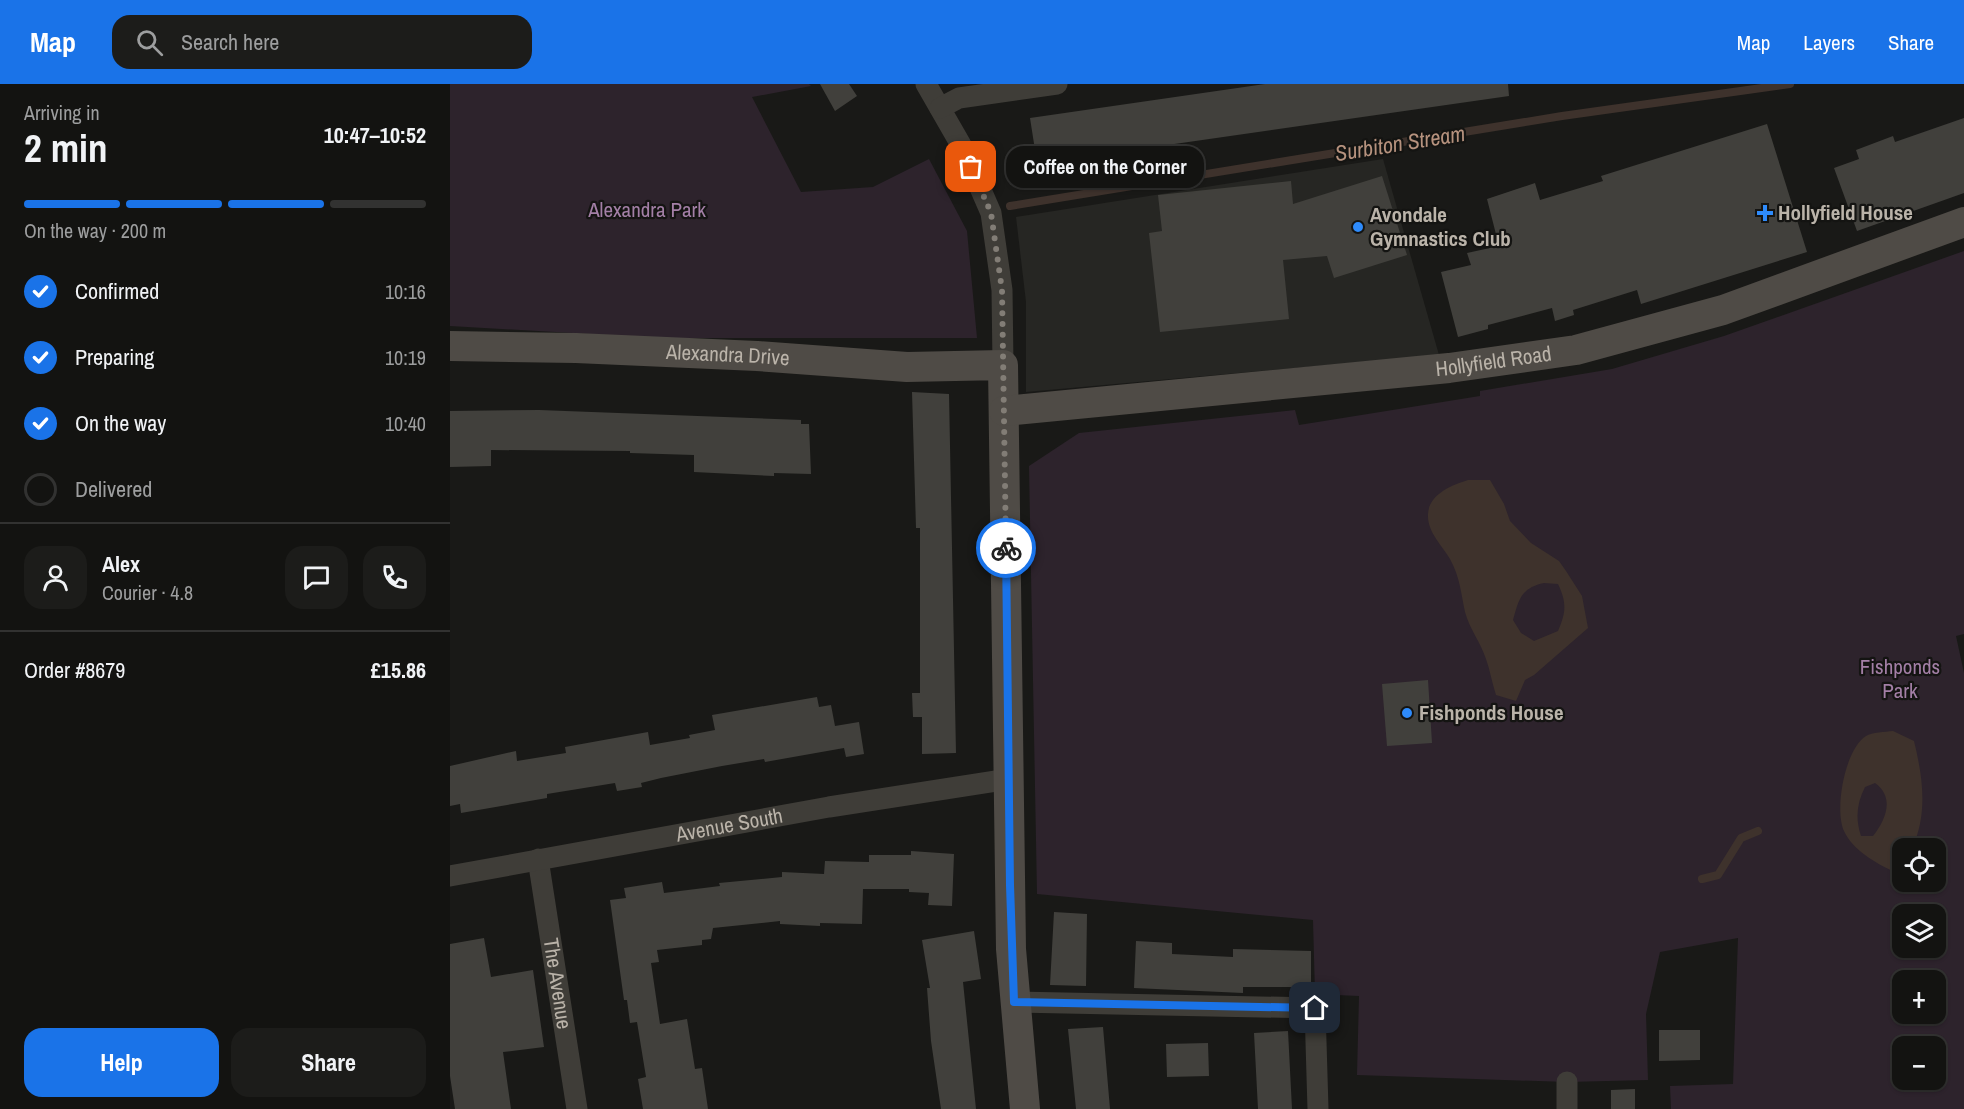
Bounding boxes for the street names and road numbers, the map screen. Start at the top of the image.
street label: Alexandra Drive [665,337,791,372]
street label: Hollyfield Road [1434,339,1553,383]
street label: Avenue South [673,801,785,849]
street label: The Avenue [537,936,579,1031]

